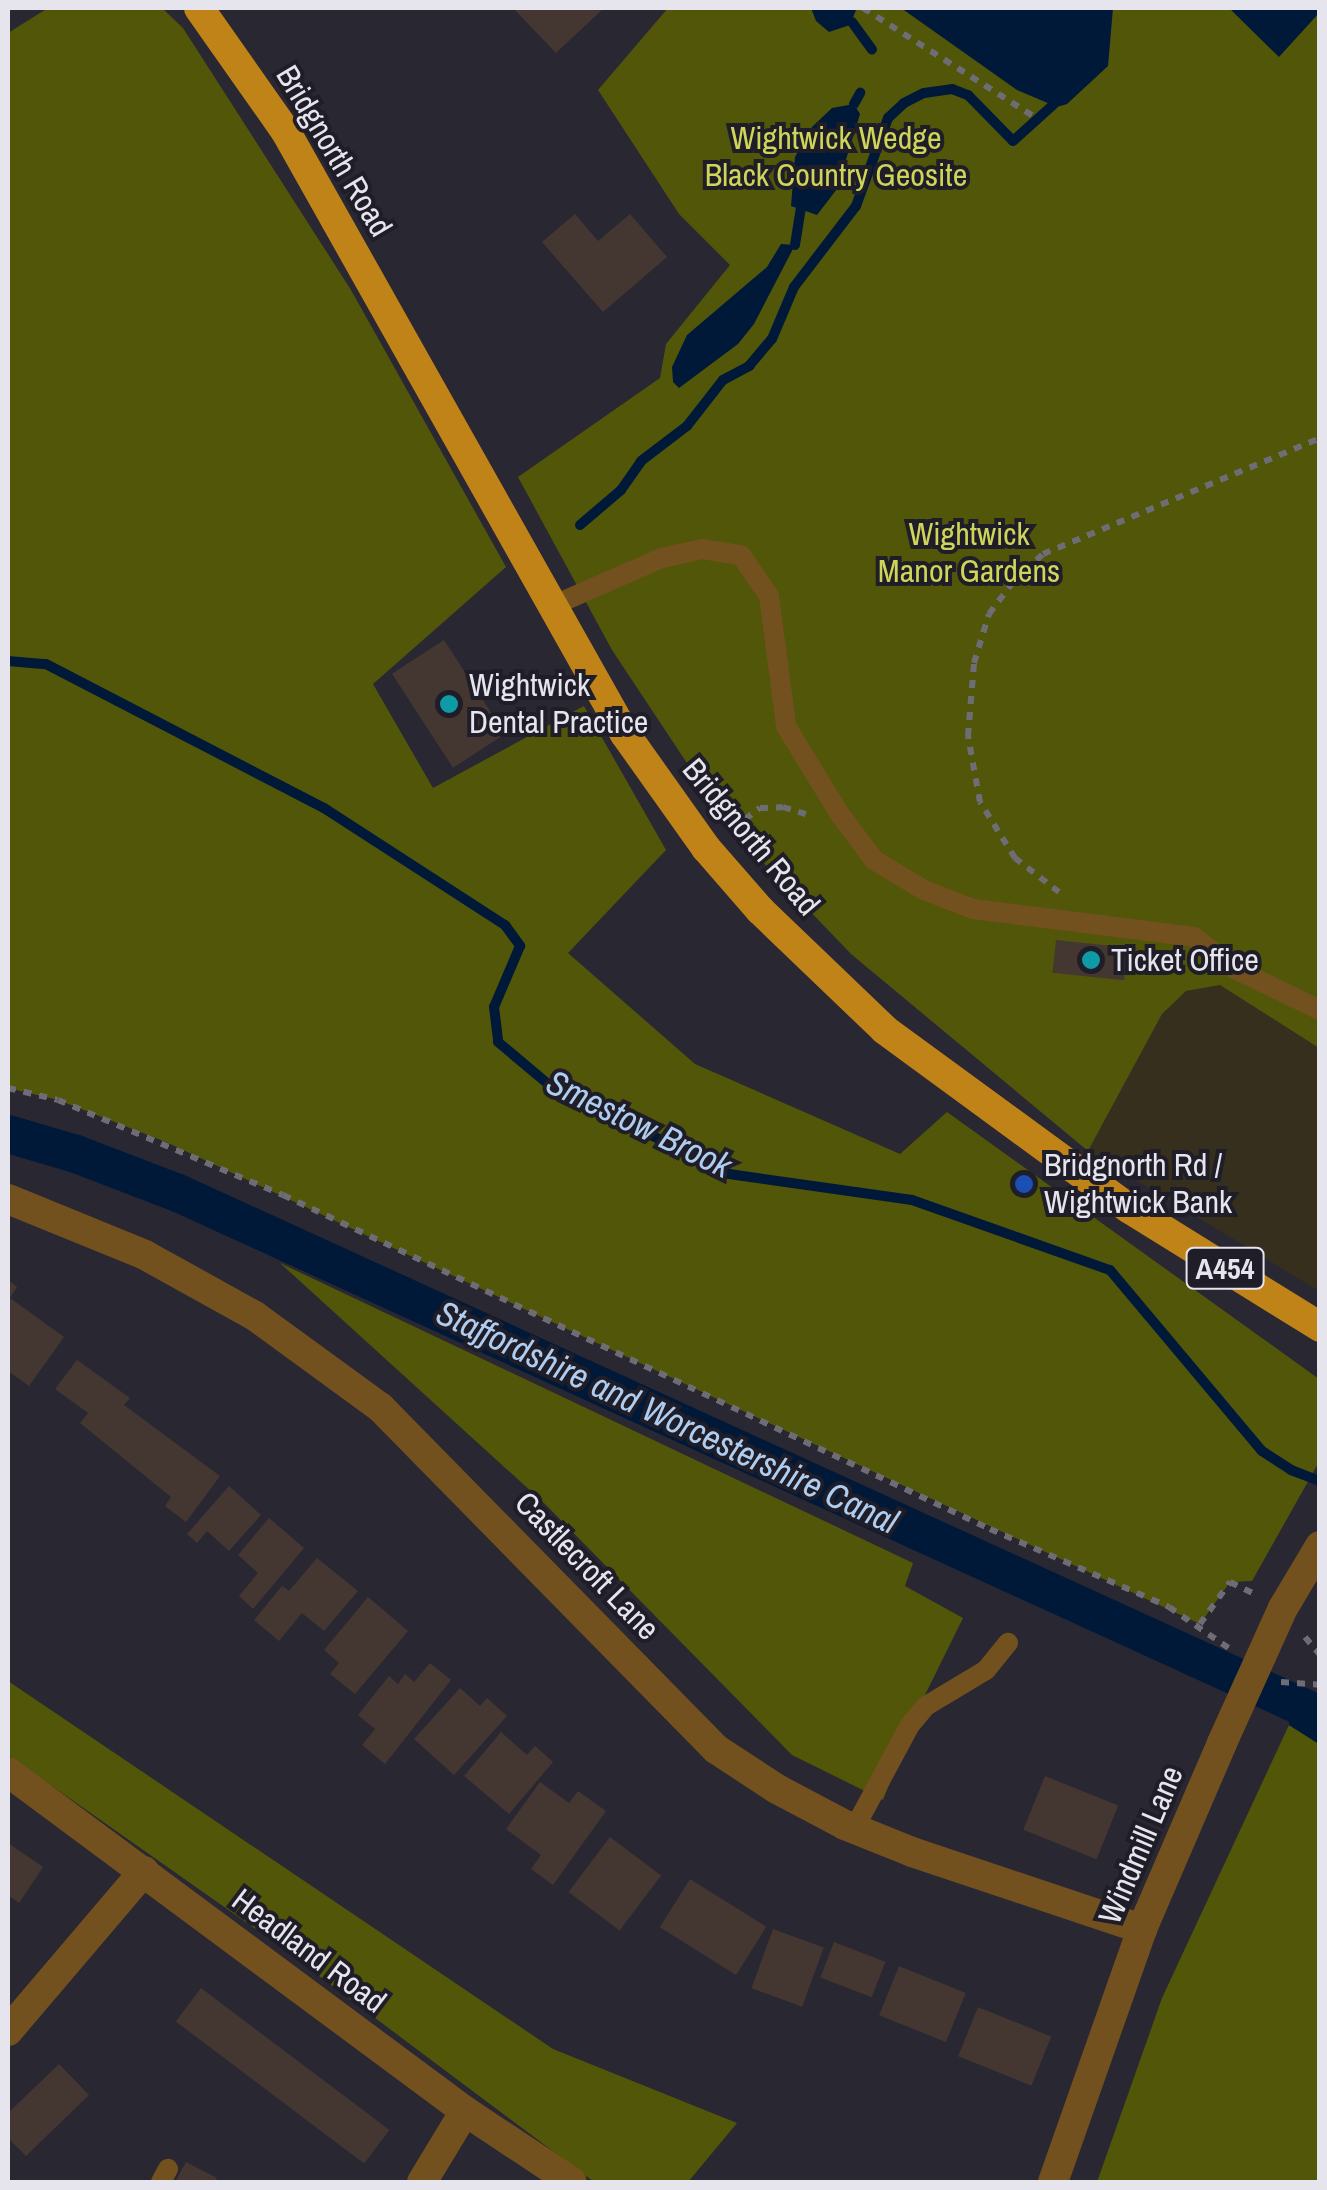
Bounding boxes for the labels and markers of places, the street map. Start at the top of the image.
place label: Wightwick Dental Practice [469,667,648,742]
marker: Wightwick Dental Practice [438,693,460,715]
place label: Ticket Office [1111,941,1259,979]
marker: Ticket Office [1080,949,1102,971]
place label: Bridgnorth Rd / Wightwick Bank [1044,1147,1232,1222]
marker: Bridgnorth Rd / Wightwick Bank [1013,1173,1035,1195]

